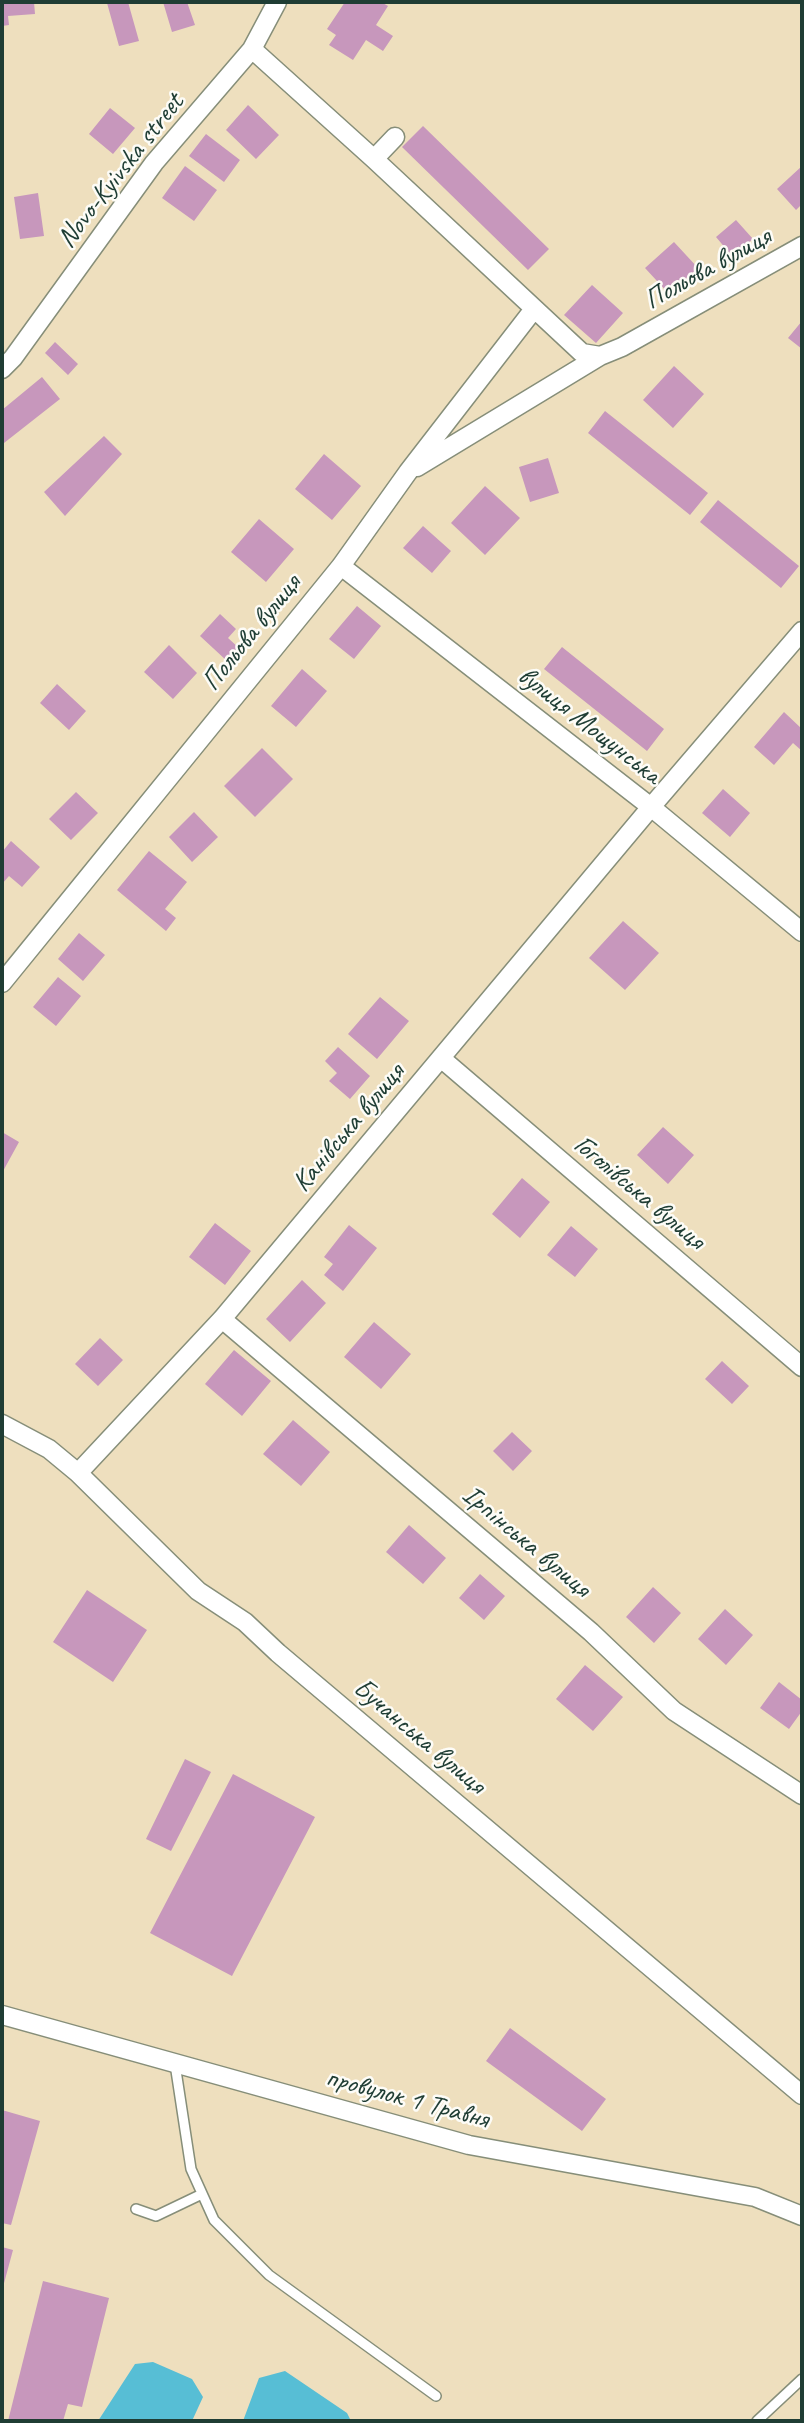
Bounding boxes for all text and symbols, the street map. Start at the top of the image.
street label: Novo-Kyivska street [50,87,192,255]
street label: Польова вулиця [639,220,777,318]
street label: Польова вулиця [195,568,309,698]
street label: вулиця Мощунська [511,660,667,792]
street label: Канівська вулиця [286,1057,412,1199]
street label: Гоголівська вулиця [566,1128,712,1258]
street label: Ірпінська вулиця [455,1478,597,1606]
street label: Бучанська вулиця [346,1672,492,1802]
street label: провулок 1 Травня [322,2061,492,2137]

